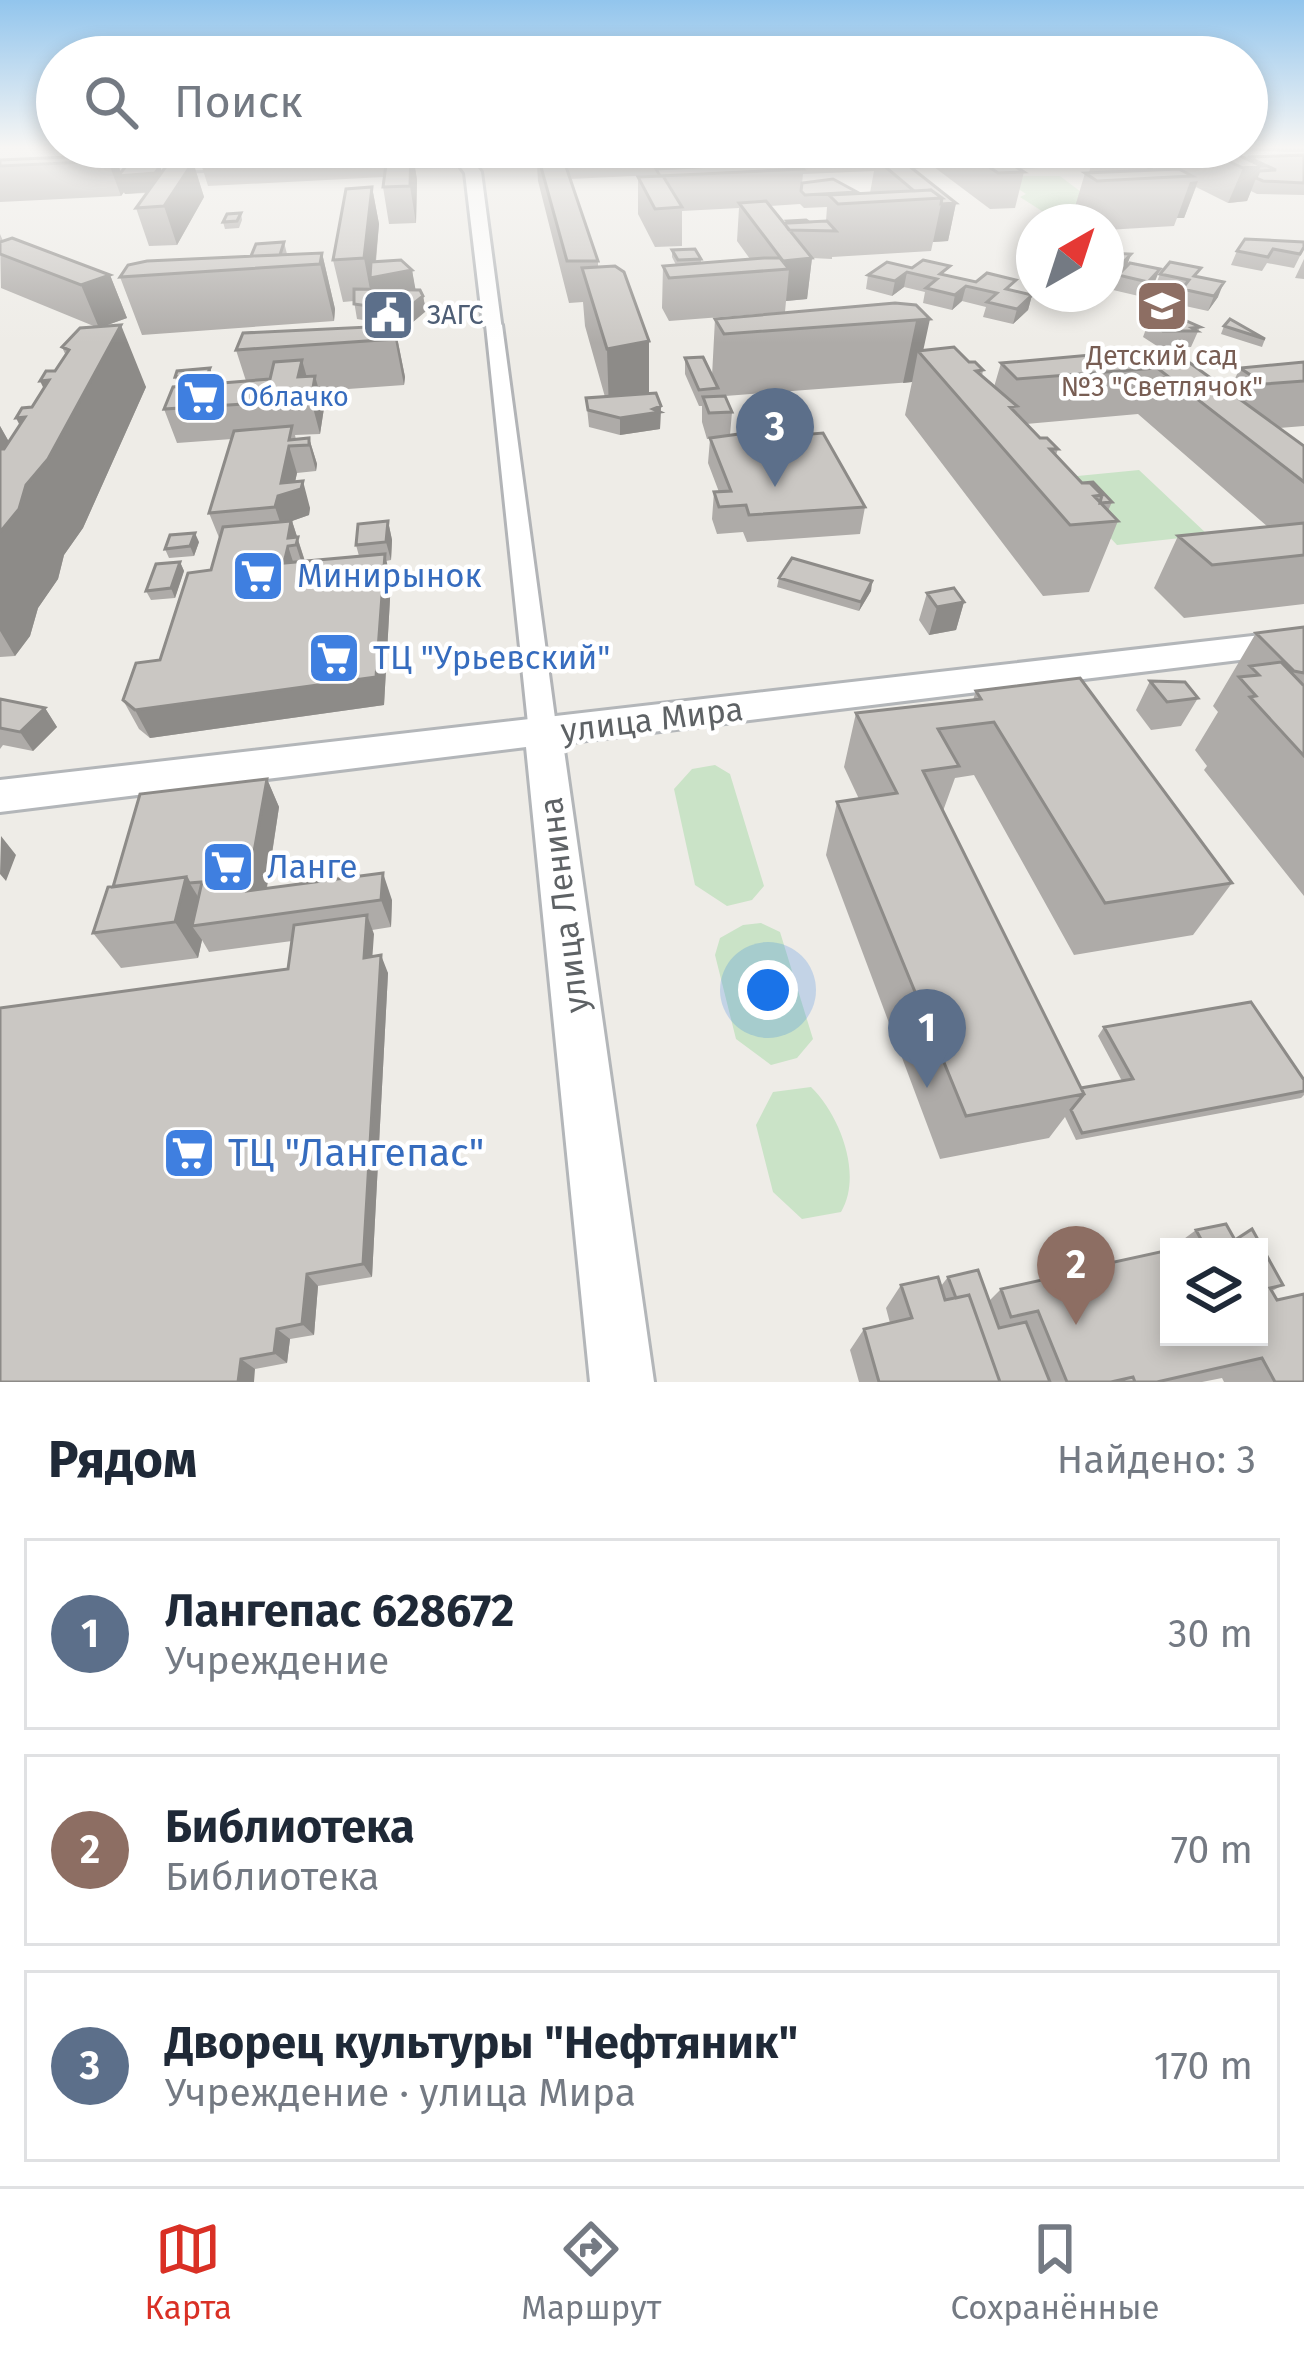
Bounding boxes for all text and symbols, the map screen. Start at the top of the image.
search box [36,36,1268,168]
icon: search [78,69,144,135]
text: Поиск [174,75,303,129]
north arrow [1016,204,1124,312]
school or university icon: Детский сад №3 "Светлячок" [1134,278,1190,334]
public building icon: ЗАГС [360,287,416,343]
place label: ЗАГС [427,299,484,331]
place label: Детский сад №3 "Светлячок" [1061,340,1263,403]
supermarket icon: Облачко [173,369,229,425]
place label: Облачко [240,381,349,413]
pin: 3 [736,388,814,487]
supermarket icon: Минирынок [230,548,286,604]
place label: Минирынок [297,556,482,596]
supermarket icon: ТЦ "Урьевский" [306,630,362,686]
place label: ТЦ "Урьевский" [373,638,611,678]
street label: улица Мира [559,689,745,751]
street label: улица Ленина [531,795,597,1015]
supermarket icon: Ланге [200,839,256,895]
place label: Ланге [267,847,358,887]
your location [738,960,798,1020]
pin: 1 [888,989,966,1088]
supermarket icon: ТЦ "Лангепас" [161,1125,217,1181]
place label: ТЦ "Лангепас" [228,1130,484,1176]
pin: 2 [1037,1226,1115,1325]
map controls [1160,1238,1268,1346]
button: layers [1160,1238,1268,1346]
text: Рядом [48,1429,197,1491]
text: Найдено: 3 [1057,1437,1256,1483]
text: Лангепас 628672 [165,1584,514,1638]
text: 1 [81,1611,99,1657]
text: 30 m [1168,1611,1253,1657]
text: Учреждение [165,1638,389,1684]
text: Библиотека [165,1800,415,1854]
text: 2 [80,1827,100,1873]
text: 70 m [1171,1827,1253,1873]
text: Библиотека [165,1854,380,1900]
text: Дворец культуры "Нефтяник" [165,2016,798,2070]
text: 3 [80,2043,100,2089]
text: 170 m [1154,2043,1253,2089]
text: Учреждение · улица Мира [165,2070,636,2116]
tab: Карта [145,2216,232,2328]
tab: Маршрут [521,2216,661,2328]
tab: Сохранённые [950,2216,1159,2328]

